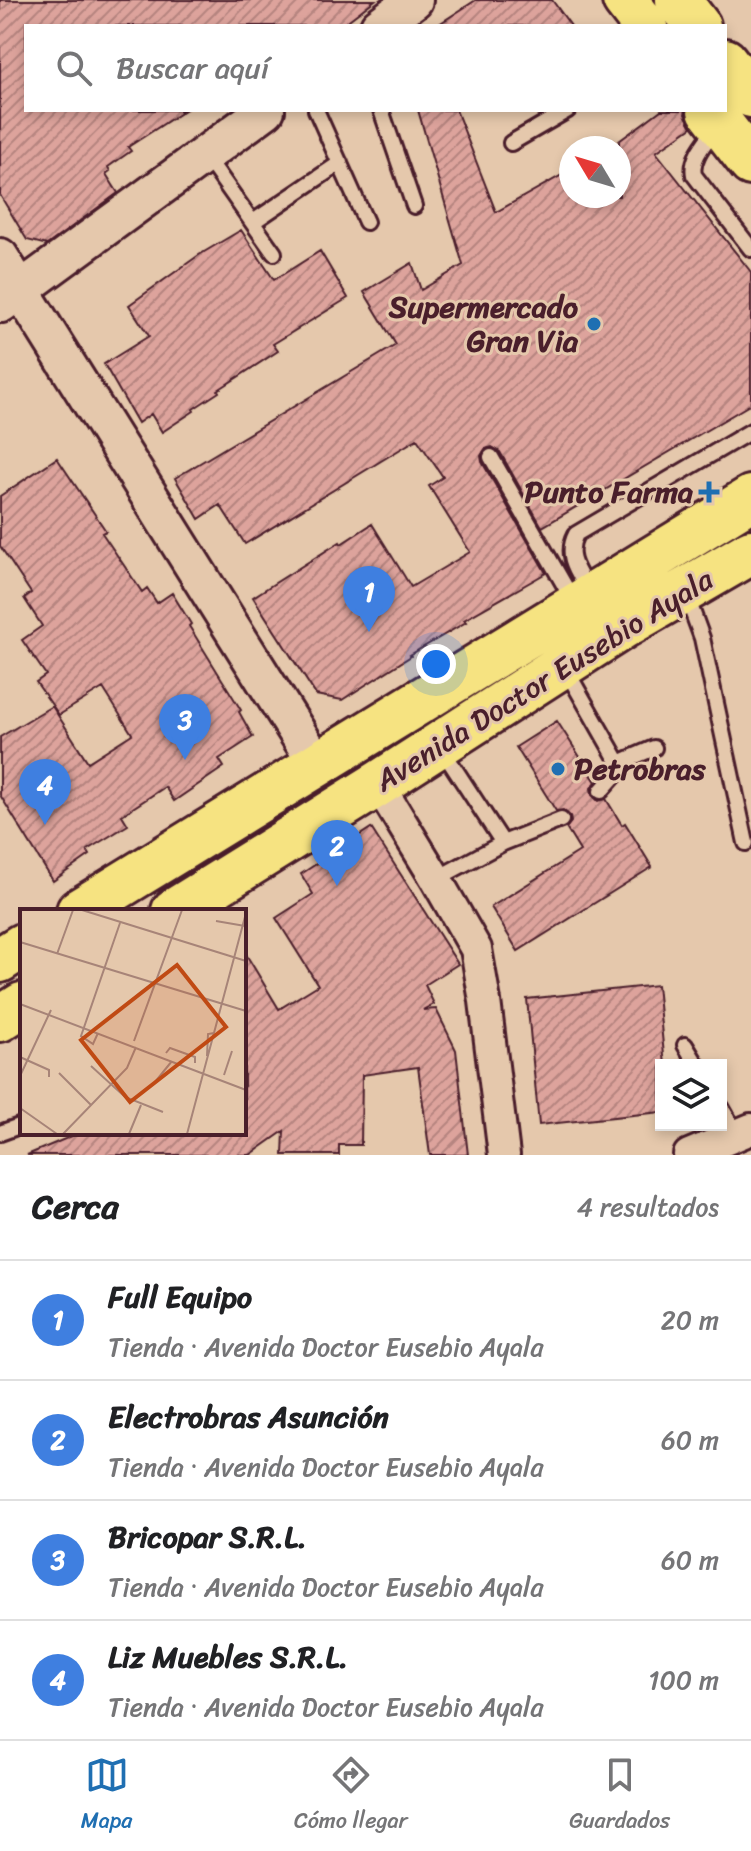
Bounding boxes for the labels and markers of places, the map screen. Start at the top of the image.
place label: Supermercado Gran Via [388,280,579,368]
marker: Supermercado Gran Via [585,315,603,333]
place label: Punto Farma [525,465,693,519]
marker: Punto Farma [700,483,718,501]
pin: 1 [343,566,395,632]
pin: 3 [159,694,211,760]
place label: Petrobras [574,742,707,796]
pin: 4 [19,759,71,825]
marker: Petrobras [549,760,567,778]
pin: 2 [311,820,363,886]

